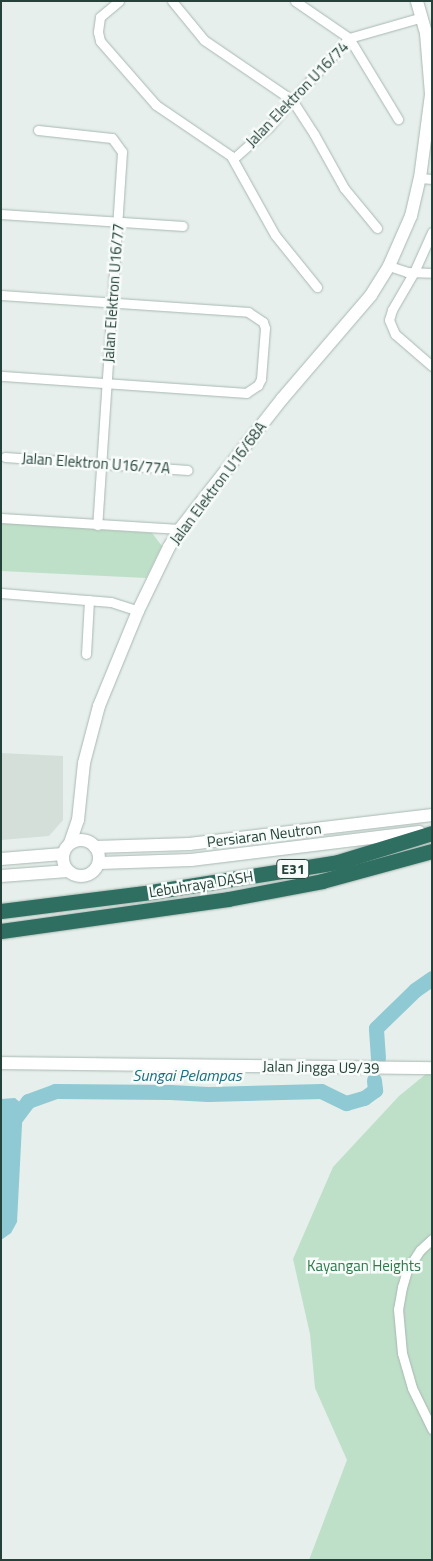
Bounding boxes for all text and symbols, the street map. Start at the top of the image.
street label: Jalan Elektron U16/74 [242,37,352,151]
street label: Jalan Elektron U16/77 [99,223,127,363]
street label: Jalan Elektron U16/68A [166,418,270,548]
street label: Jalan Elektron U16/77A [21,449,171,477]
street label: Persiaran Neutron [206,819,322,851]
road number: E31 [276,858,310,881]
street label: Lebuhraya DASH [147,867,255,901]
street label: Jalan Jingga U9/39 [262,1057,380,1077]
water label: Sungai Pelampas [132,1065,242,1085]
park label: Kayangan Heights [307,1257,421,1275]

